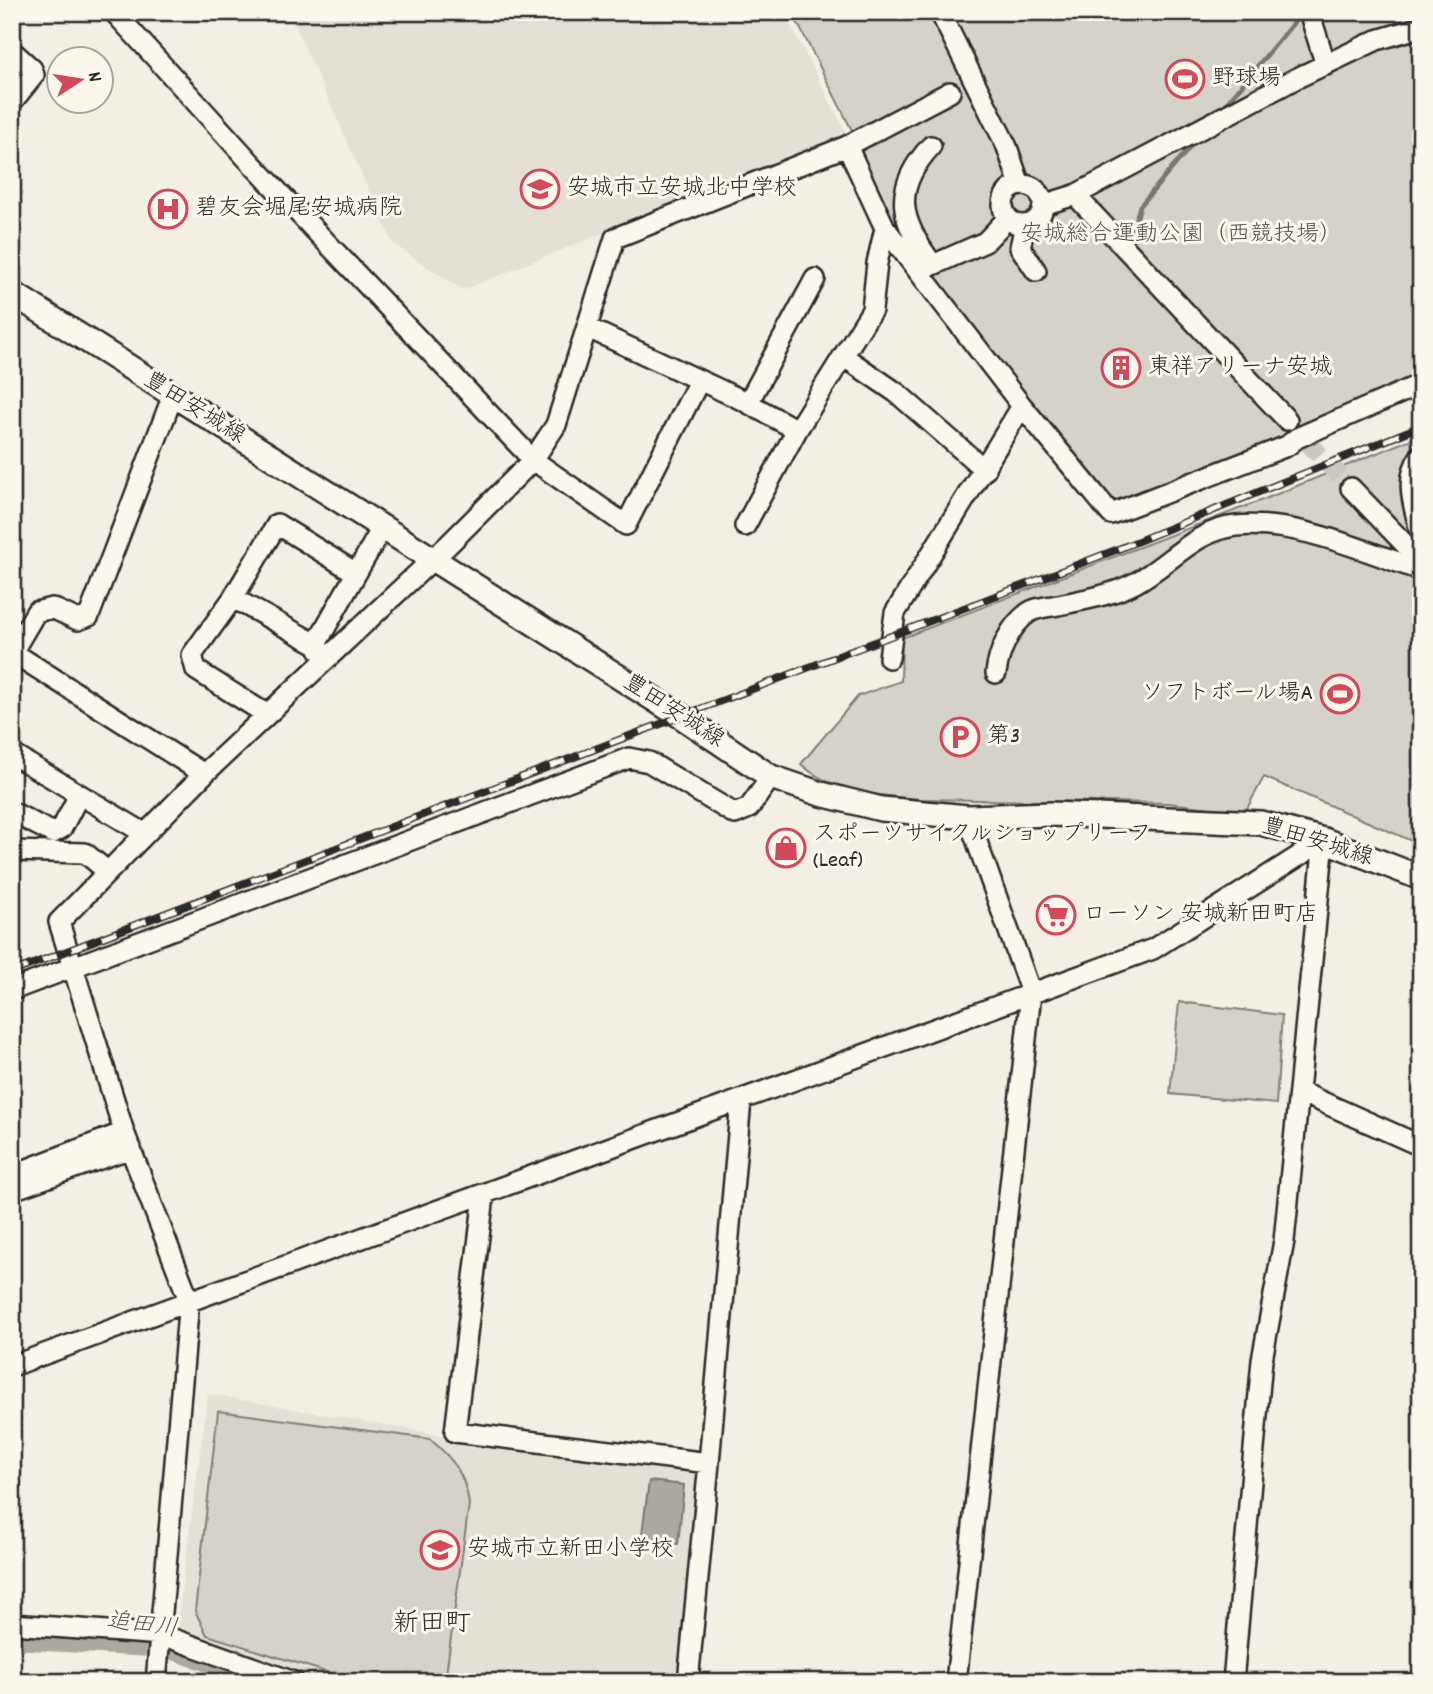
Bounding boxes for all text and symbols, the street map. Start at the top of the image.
north arrow [46,46,116,116]
sports icon: 野球場 [1164,58,1206,100]
place label: 野球場 [1212,63,1281,96]
text: N [79,70,107,85]
school or university icon: 安城市立安城北中学校 [519,168,561,210]
place label: 安城市立安城北中学校 [567,173,797,206]
hospital icon: 碧友会堀尾安城病院 [147,188,189,230]
place label: 碧友会堀尾安城病院 [195,193,402,226]
park label: 安城総合運動公園（西競技場） [1020,219,1342,252]
building icon: 東祥アリーナ安城 [1100,347,1142,389]
place label: 東祥アリーナ安城 [1148,352,1332,385]
street label: 豊田安城線 [136,365,252,453]
street label: 豊田安城線 [616,667,730,757]
sports icon: ソフトボール場A [1319,673,1361,715]
place label: ソフトボール場A [1141,678,1313,711]
parking icon: 第3 [939,716,981,758]
place label: 第3 [987,721,1020,754]
street label: 豊田安城線 [1257,810,1377,876]
place label: スポーツサイクルショップリーフ (Leaf) [813,819,1152,878]
shop icon: スポーツサイクルショップリーフ (Leaf) [765,827,807,869]
supermarket icon: ローソン 安城新田町店 [1035,894,1077,936]
place label: ローソン 安城新田町店 [1083,899,1318,932]
school or university icon: 安城市立新田小学校 [419,1529,461,1571]
place label: 安城市立新田小学校 [467,1534,674,1567]
water label: 追田川 [104,1605,180,1647]
district label: 新田町 [393,1606,471,1643]

